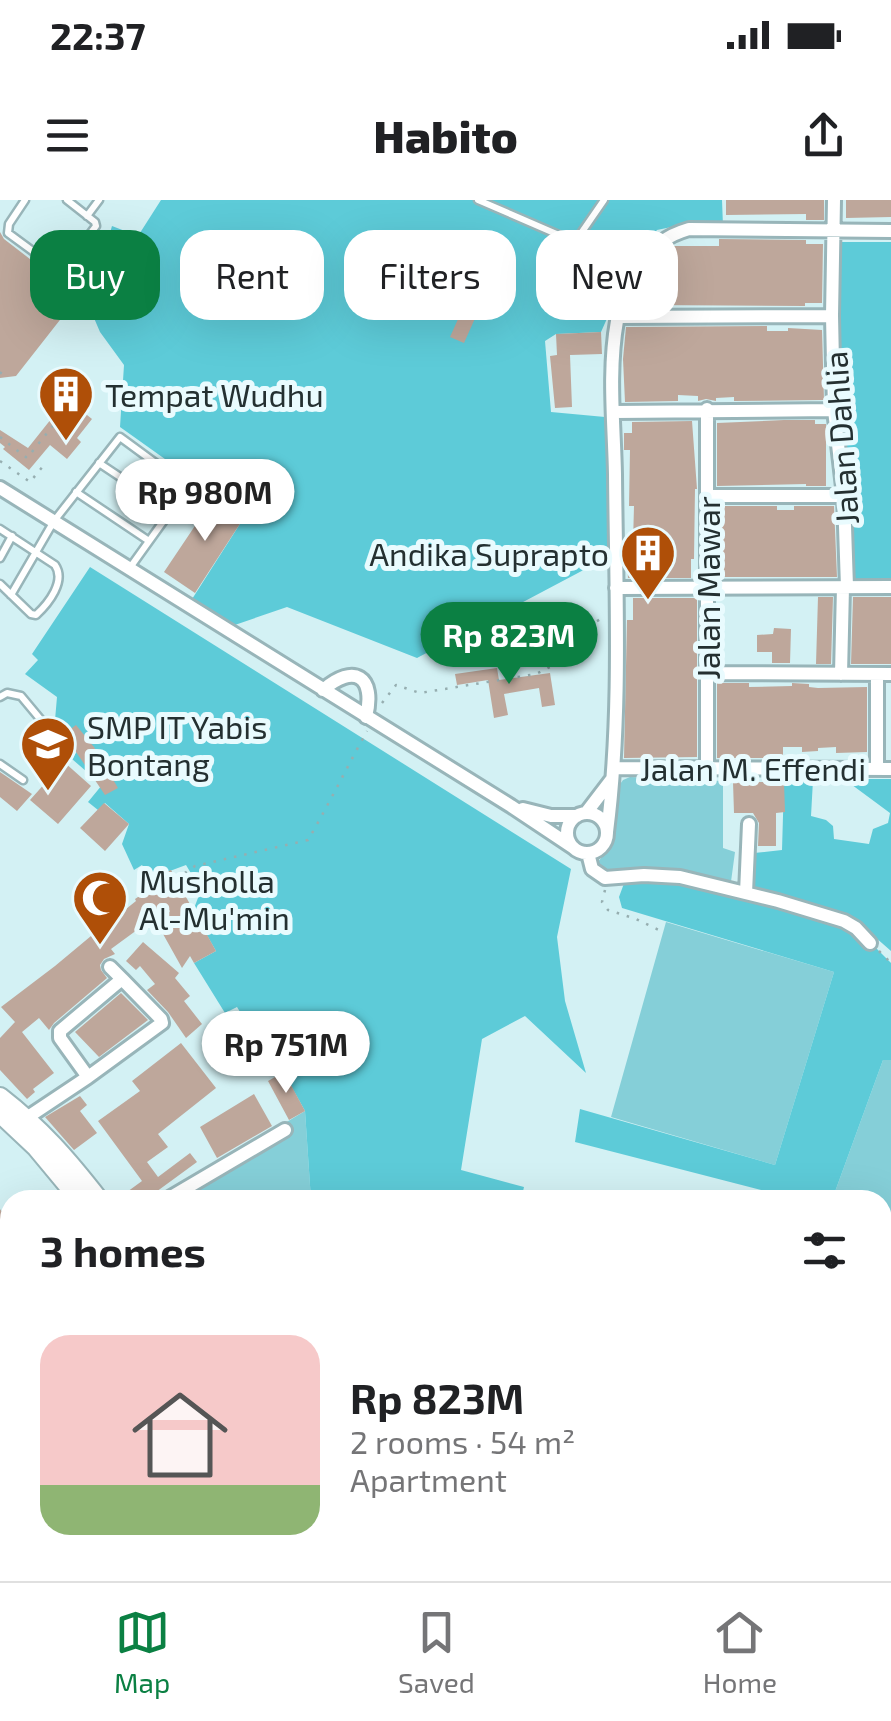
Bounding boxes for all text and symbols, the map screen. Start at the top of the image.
text: 22:37 [50,12,146,58]
icon: menu [40,108,95,163]
text: Habito [373,108,518,162]
icon: share [796,108,851,163]
chip: Buy [30,230,160,320]
chip: Rent [180,230,324,320]
chip: Filters [344,230,516,320]
chip: New [536,230,678,320]
street label: Jalan Dahlia [815,350,865,526]
building icon: Tempat Wudhu [36,364,96,443]
place label: Tempat Wudhu [105,375,324,413]
pin: Rp 980M [113,459,297,544]
text: Rp 980M [137,472,273,510]
street label: Jalan Mawar [688,496,726,680]
building icon: Andika Suprapto [618,523,678,602]
place label: Andika Suprapto [369,534,609,572]
pin: Rp 823M [417,602,601,687]
text: Rp 823M [443,615,575,653]
place label: SMP IT Yabis Bontang [87,707,267,782]
school or university icon: SMP IT Yabis Bontang [18,714,78,793]
street label: Jalan M. Effendi [640,749,866,787]
place label: Musholla Al-Mu'min [139,861,290,936]
mosque icon: Musholla Al-Mu'min [70,868,130,947]
pin: Rp 751M [194,1011,378,1096]
text: Rp 751M [224,1024,348,1062]
icon: filters [797,1223,852,1278]
text: 3 homes [40,1225,206,1275]
text: Rp 823M [350,1372,524,1422]
icon: home [120,1375,240,1495]
text: 2 rooms · 54 m² [350,1422,575,1460]
text: Apartment [350,1460,507,1498]
tab: Map [114,1605,170,1699]
tab: Saved [398,1605,475,1699]
tab: Home [703,1605,777,1699]

